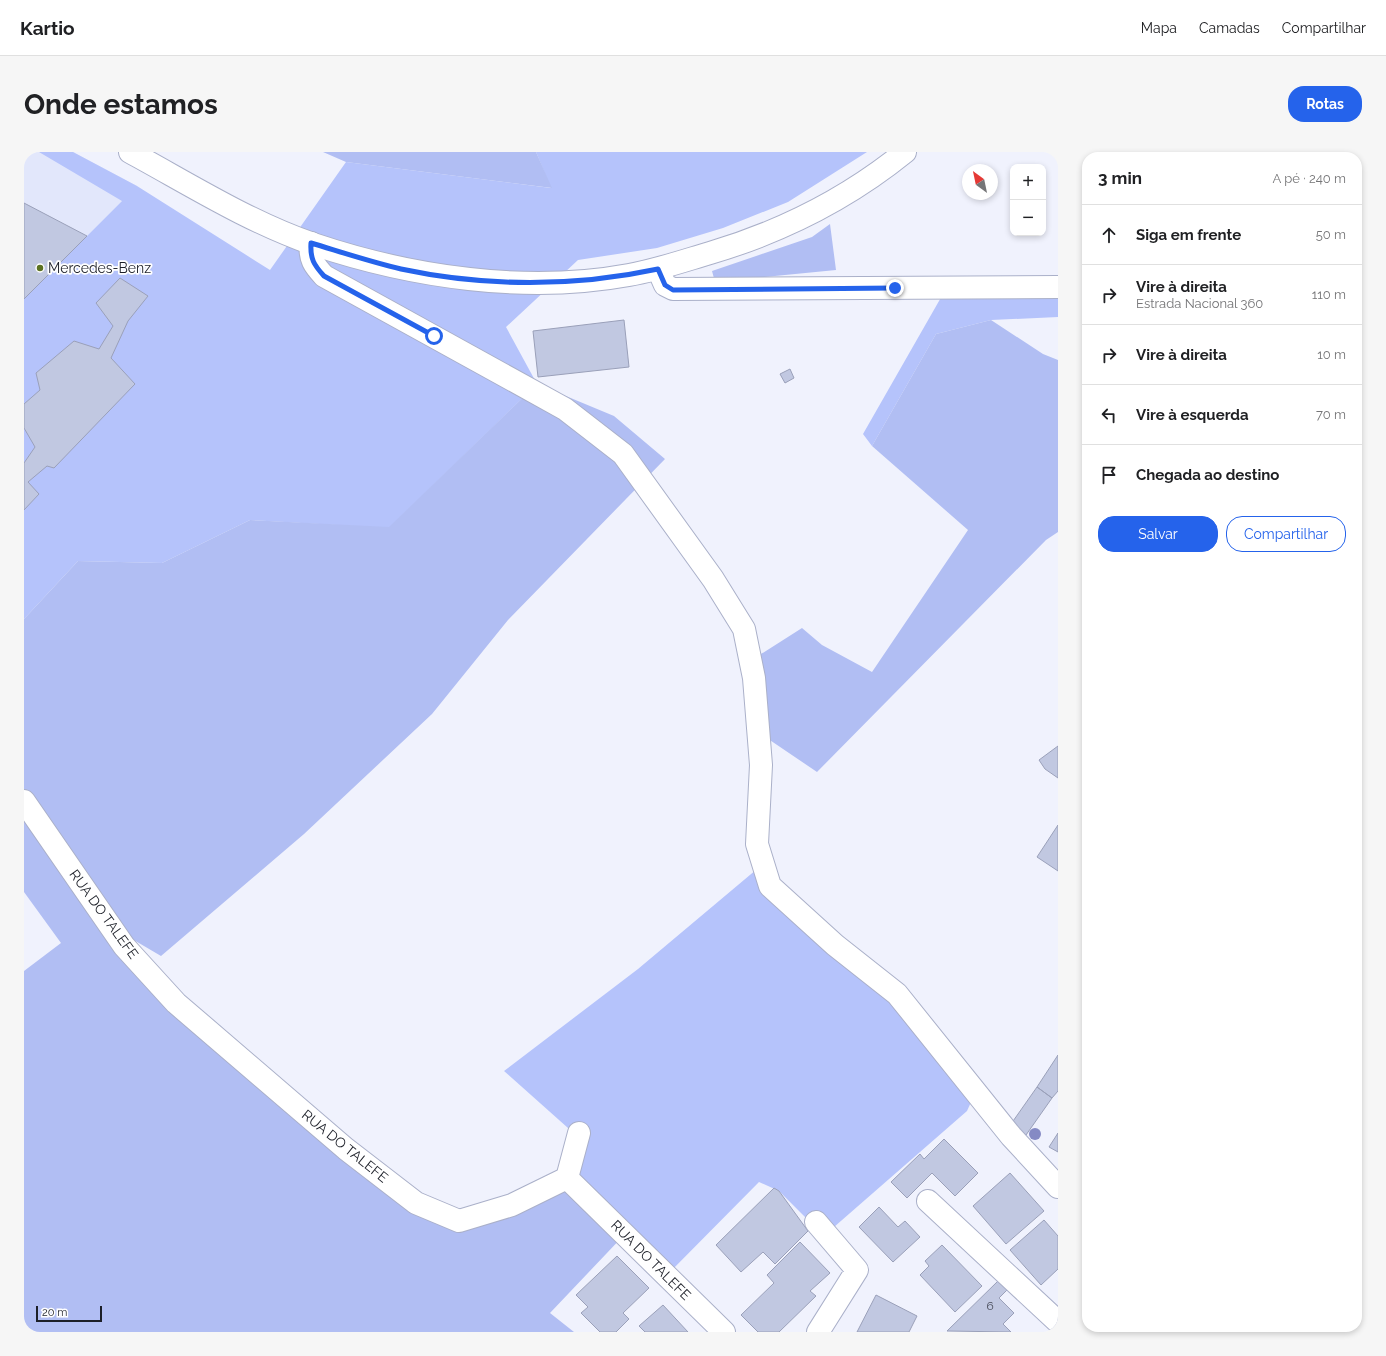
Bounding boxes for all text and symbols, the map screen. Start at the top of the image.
text: Kartio [20,17,75,39]
text: Mapa [1141,20,1177,36]
text: Camadas [1199,20,1260,36]
text: Compartilhar [1282,20,1366,36]
button: Rotas [1288,86,1362,122]
text: Onde estamos [24,88,218,121]
north arrow [962,164,998,200]
map controls [1010,164,1046,236]
button: + [1010,164,1046,200]
text: 3 min [1098,168,1142,188]
text: A pé · 240 m [1272,171,1346,186]
button: − [1010,200,1046,236]
icon: ahead [1098,224,1120,246]
text: Siga em frente [1136,226,1241,244]
text: 50 m [1316,227,1346,242]
place label: Mercedes-Benz [48,260,151,276]
marker: Mercedes-Benz [35,263,45,273]
text: Vire à direita [1136,278,1227,296]
route end [886,279,904,297]
icon: right [1098,284,1120,306]
text: 110 m [1312,287,1346,302]
text: Estrada Nacional 360 [1136,296,1263,311]
route start [425,327,443,345]
icon: right [1098,344,1120,366]
text: Vire à direita [1136,346,1227,364]
text: 10 m [1317,347,1346,362]
icon: left [1098,404,1120,426]
text: Vire à esquerda [1136,406,1249,424]
text: 70 m [1316,407,1346,422]
icon: arrive [1098,464,1120,486]
text: Chegada ao destino [1136,466,1279,484]
button: Salvar [1098,516,1218,552]
button: Compartilhar [1226,516,1346,552]
street label: RUA DO TALEFE [66,866,142,962]
street label: RUA DO TALEFE [299,1106,391,1186]
street label: RUA DO TALEFE [608,1217,694,1303]
house number: 6 [986,1299,994,1313]
scale bar [36,1304,102,1323]
text: 20 m [42,1306,67,1319]

